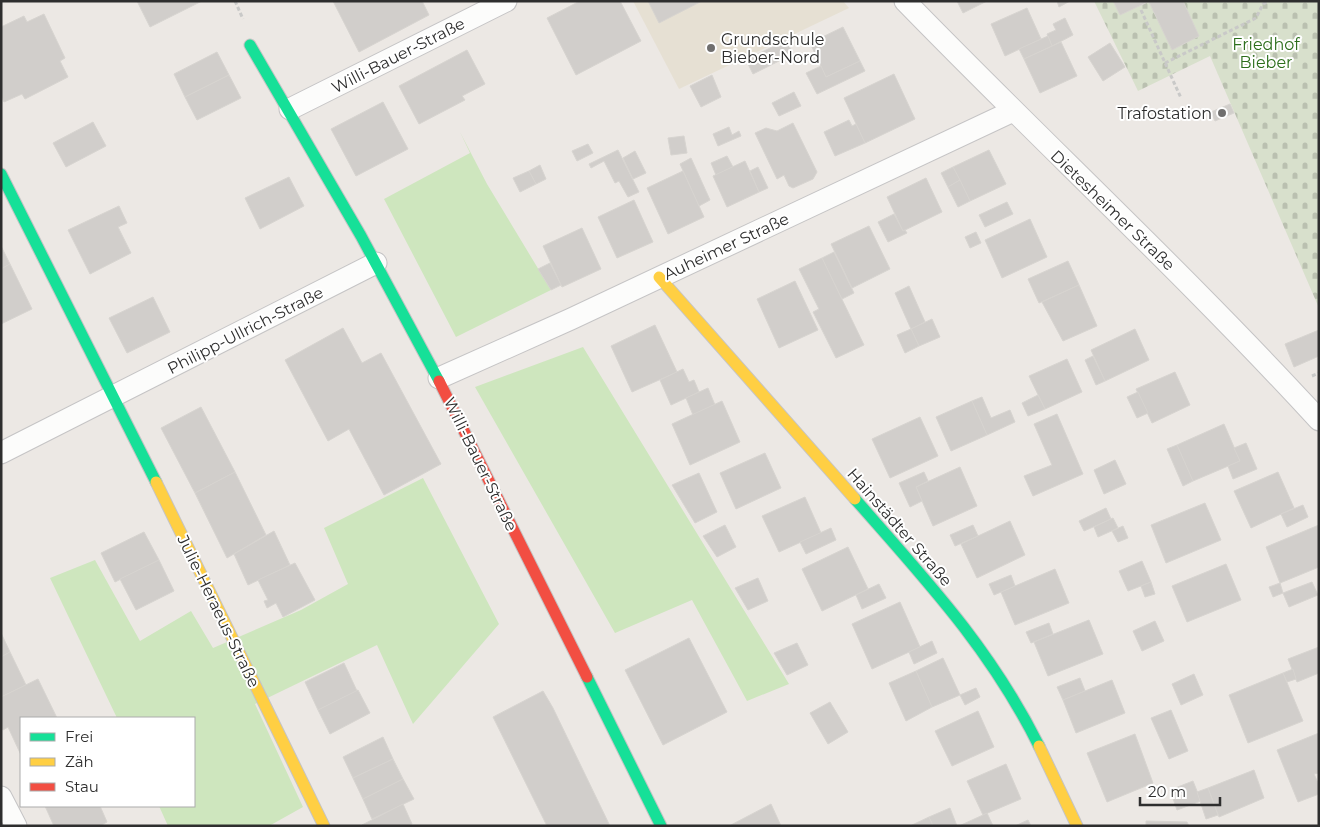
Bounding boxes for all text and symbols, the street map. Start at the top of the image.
street label: Willi-Bauer-Straße [329,14,468,97]
place label: Grundschule Bieber-Nord [721,30,824,67]
park label: Friedhof Bieber [1232,35,1300,72]
marker: Grundschule Bieber-Nord [705,42,717,54]
place label: Trafostation [1117,104,1212,123]
marker: Trafostation [1216,107,1228,119]
street label: Dietesheimer Straße [1047,146,1179,274]
street label: Auheimer Straße [661,209,792,284]
street label: Philipp-Ullrich-Straße [164,283,326,378]
street label: Willi-Bauer-Straße [440,394,521,534]
street label: Hainstädter Straße [843,464,956,590]
street label: Julie-Heraeus-Straße [173,531,264,690]
legend [20,717,195,807]
text: Frei [65,727,93,746]
text: Zäh [65,752,94,771]
scale bar [1140,774,1220,806]
text: Stau [65,777,99,796]
text: 20 m [1148,782,1186,801]

